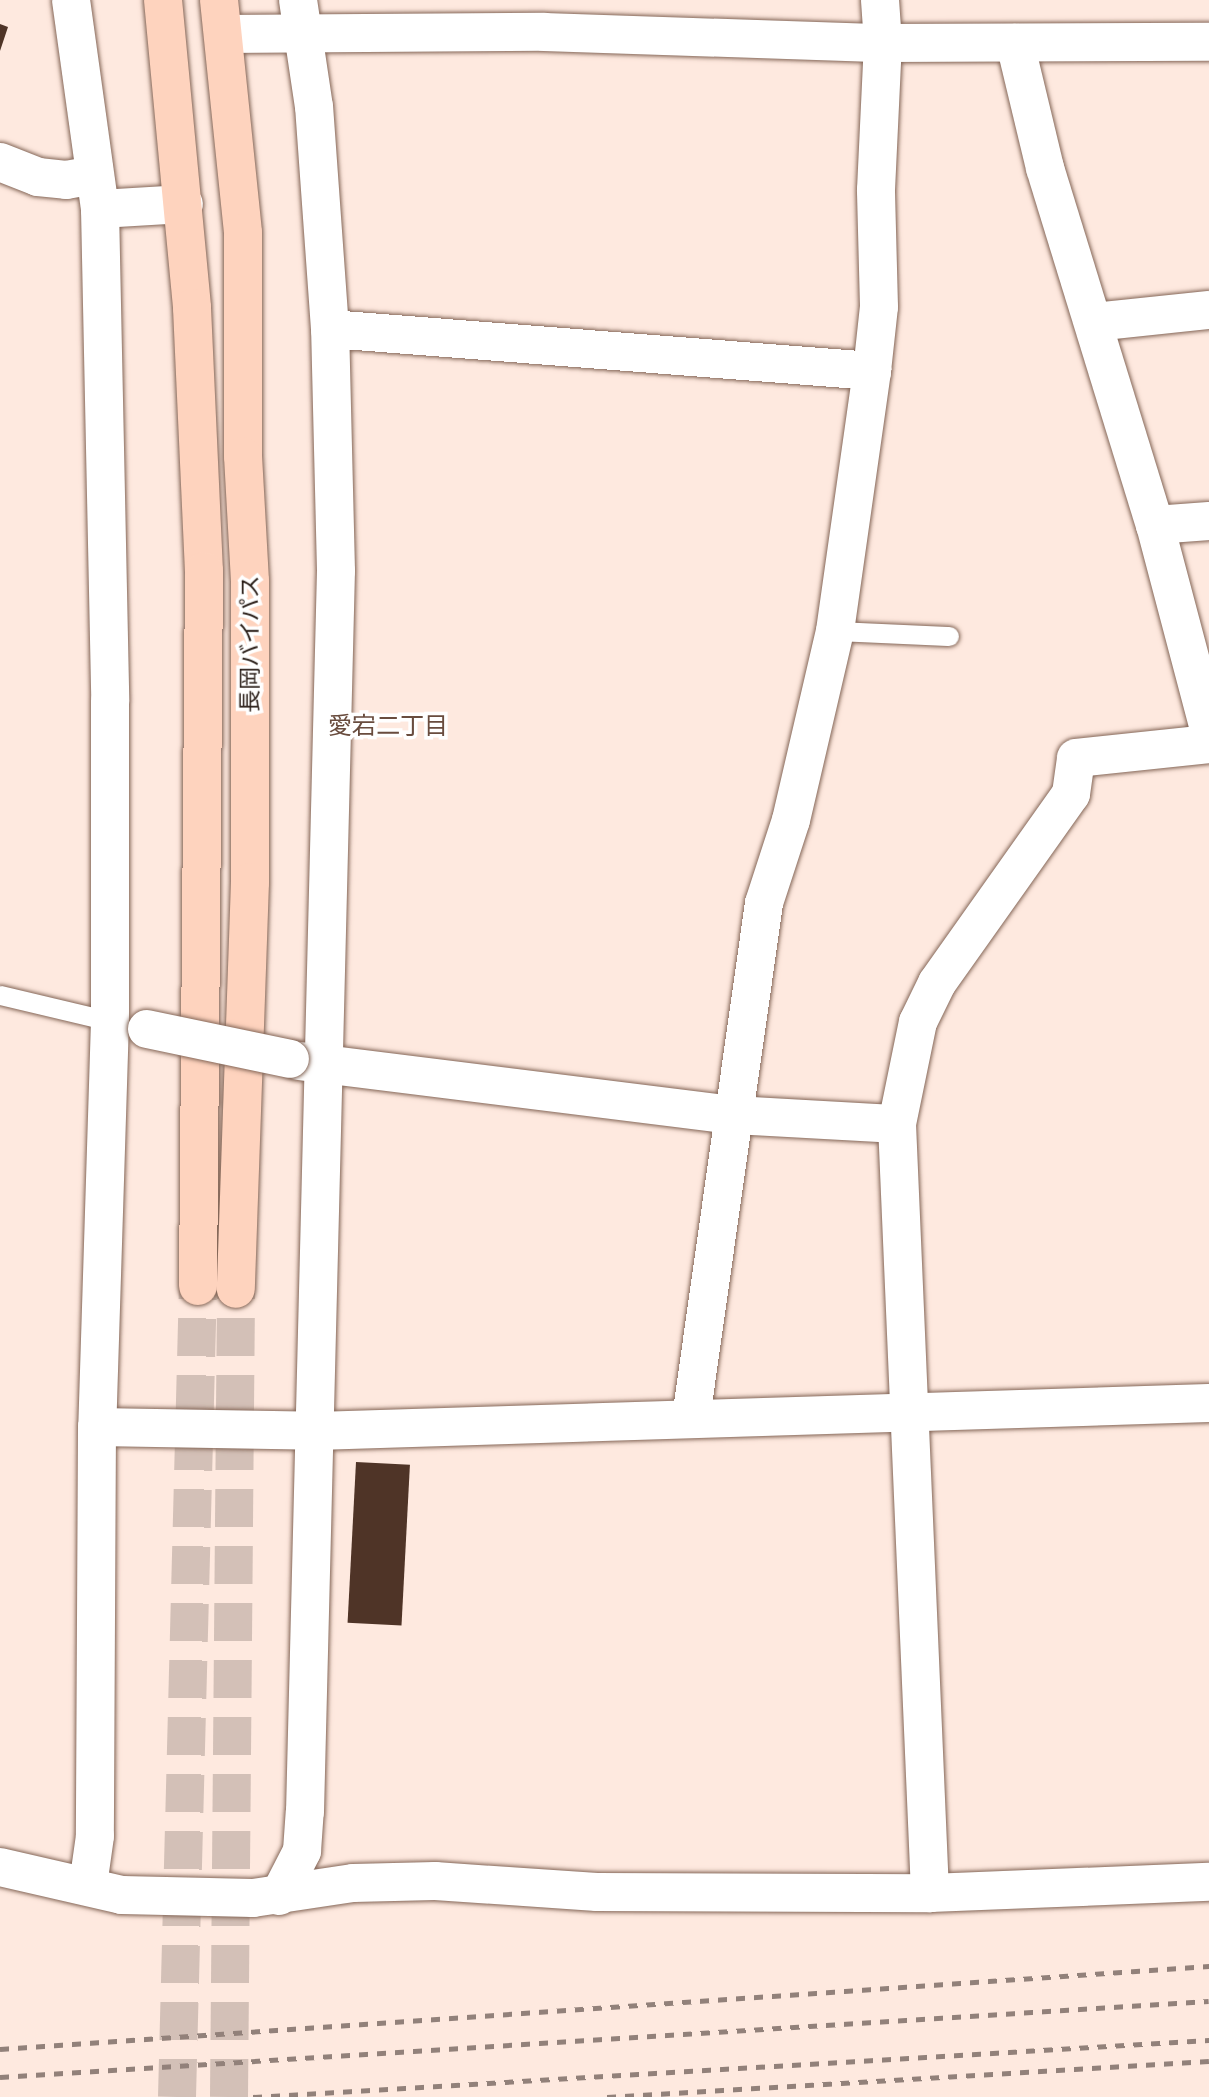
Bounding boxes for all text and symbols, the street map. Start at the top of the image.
street label: 長岡バイパス [236,575,264,713]
district label: 愛宕二丁目 [328,712,448,740]

